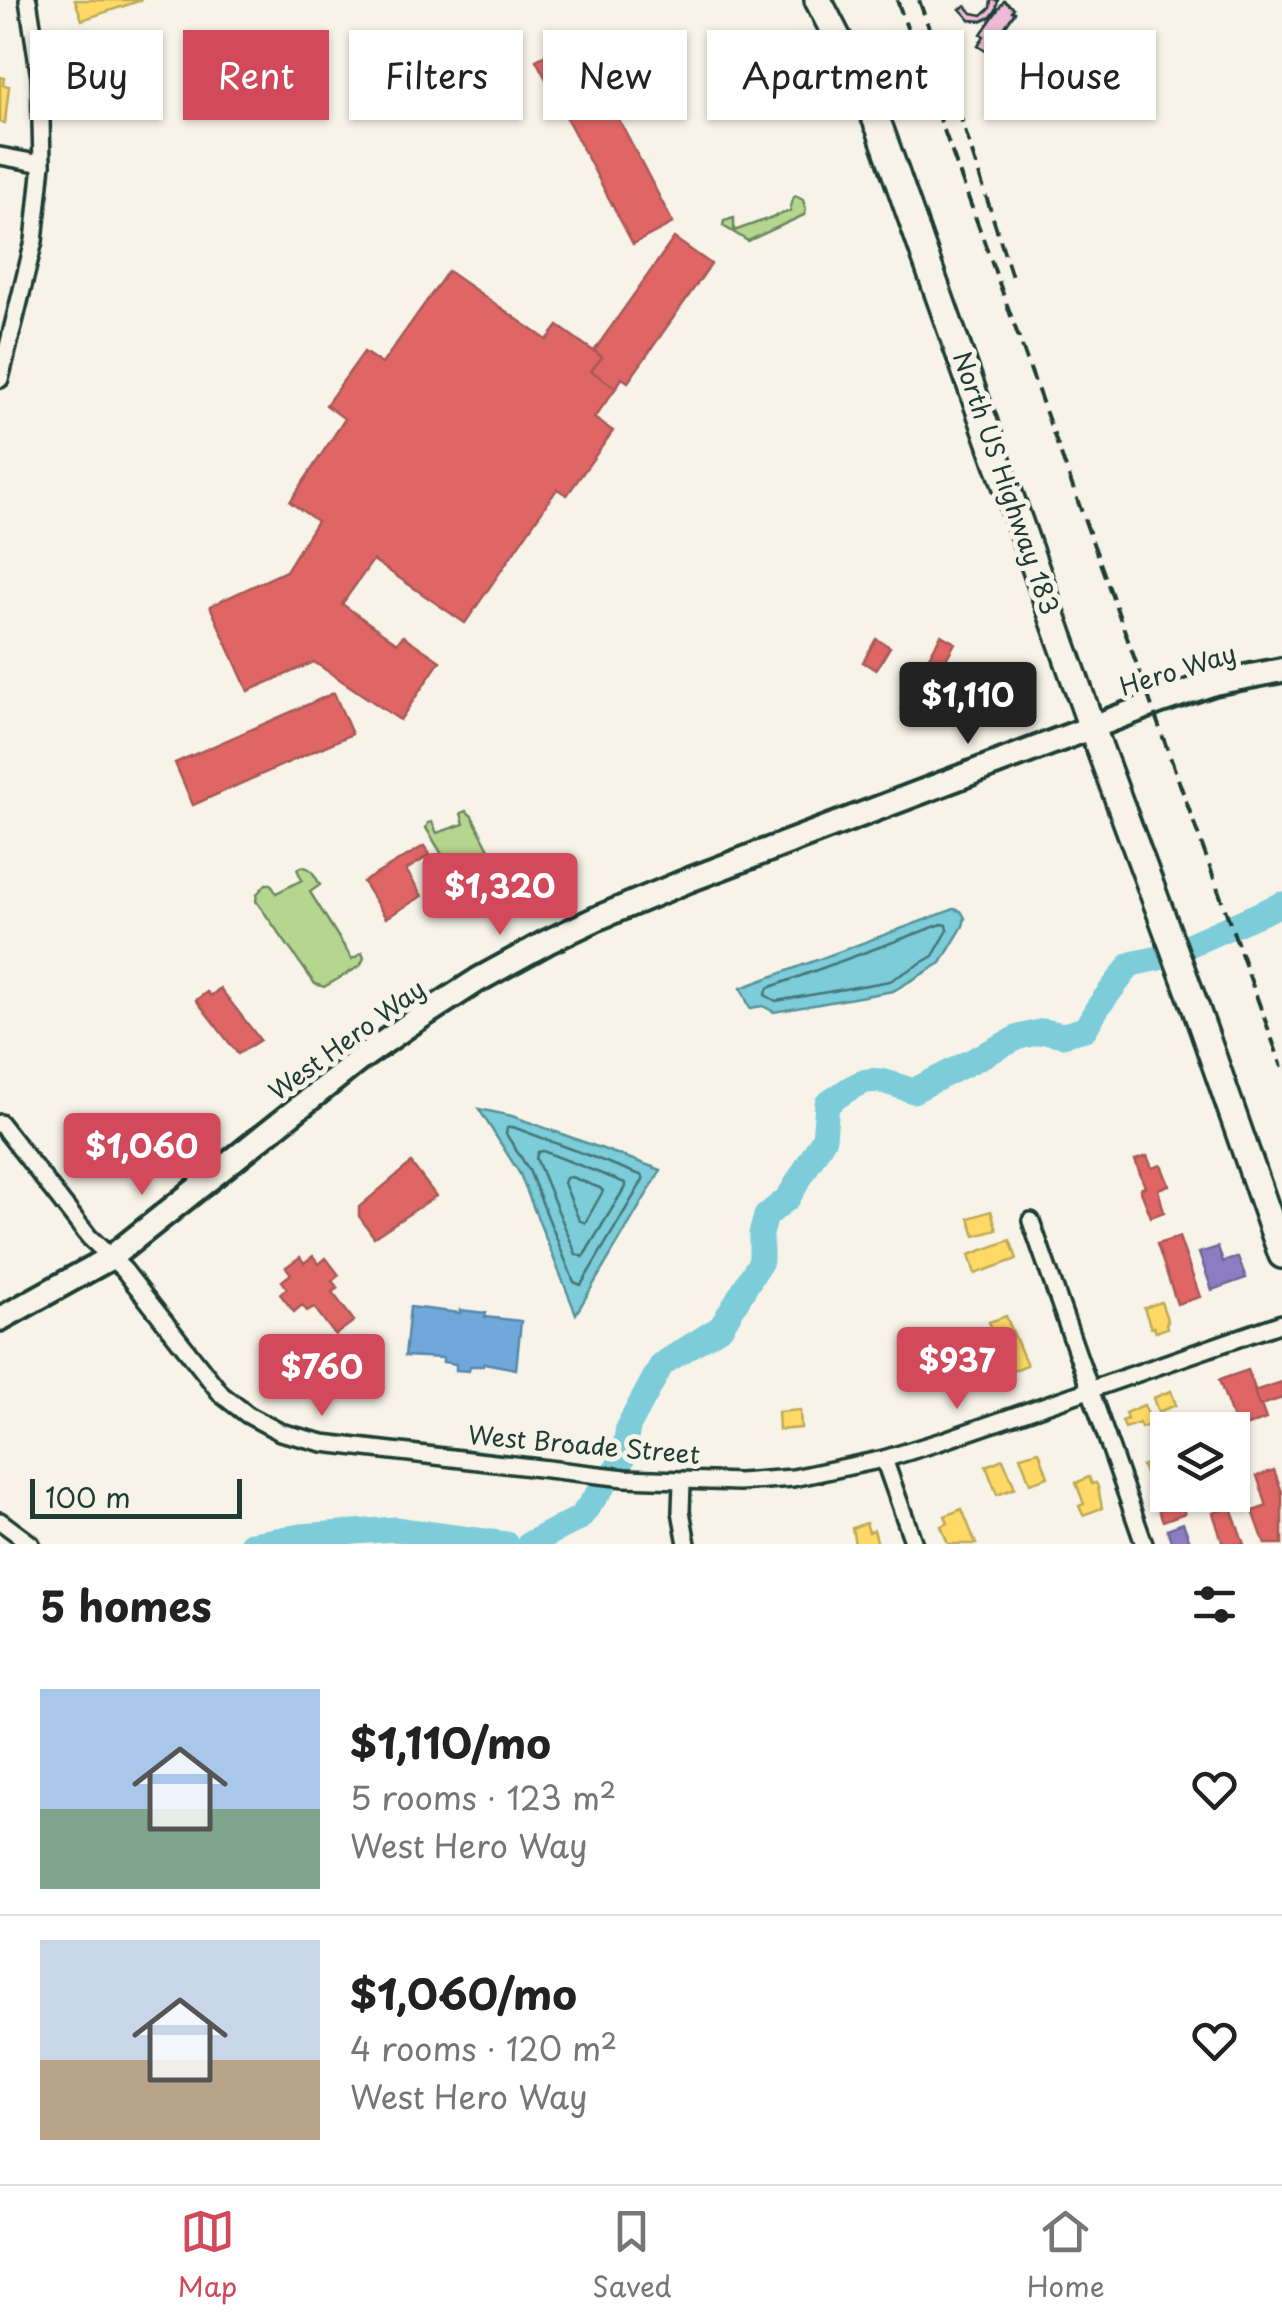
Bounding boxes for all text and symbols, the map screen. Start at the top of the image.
chip: Buy [30,30,163,120]
chip: Rent [183,30,329,120]
chip: Filters [349,30,523,120]
chip: New [543,30,687,120]
chip: Apartment [707,30,964,120]
chip: House [984,30,1156,120]
street label: North US Highway 183 [944,346,1070,619]
street label: Hero Way [1115,633,1241,705]
pin: $1,110 [887,662,1049,747]
text: $1,110 [922,670,1015,718]
pin: $1,320 [419,853,581,938]
text: $1,320 [445,861,555,909]
street label: West Hero Way [260,969,433,1109]
pin: $1,060 [61,1113,223,1198]
text: $1,060 [86,1121,198,1169]
pin: $937 [898,1327,1016,1412]
pin: $760 [263,1334,381,1419]
text: $937 [919,1335,995,1383]
text: $760 [281,1342,363,1390]
map controls [1150,1412,1250,1512]
button: layers [1150,1412,1250,1512]
street label: West Broade Street [466,1415,702,1473]
scale bar [30,1474,242,1518]
text: 100 m [45,1475,131,1518]
text: 5 homes [40,1573,212,1636]
icon: filters [1187,1577,1242,1632]
text: $1,110/mo [350,1710,551,1773]
icon: home [120,1729,240,1849]
icon: heart [1187,1762,1242,1817]
text: 5 rooms · 123 m² [350,1773,616,1821]
text: West Hero Way [350,1821,587,1869]
text: $1,060/mo [350,1961,577,2024]
icon: home [120,1980,240,2100]
icon: heart [1187,2013,1242,2068]
text: 4 rooms · 120 m² [350,2024,617,2072]
text: West Hero Way [350,2072,587,2120]
tab: Map [177,2204,237,2307]
tab: Saved [592,2204,672,2307]
tab: Home [1027,2204,1105,2307]

